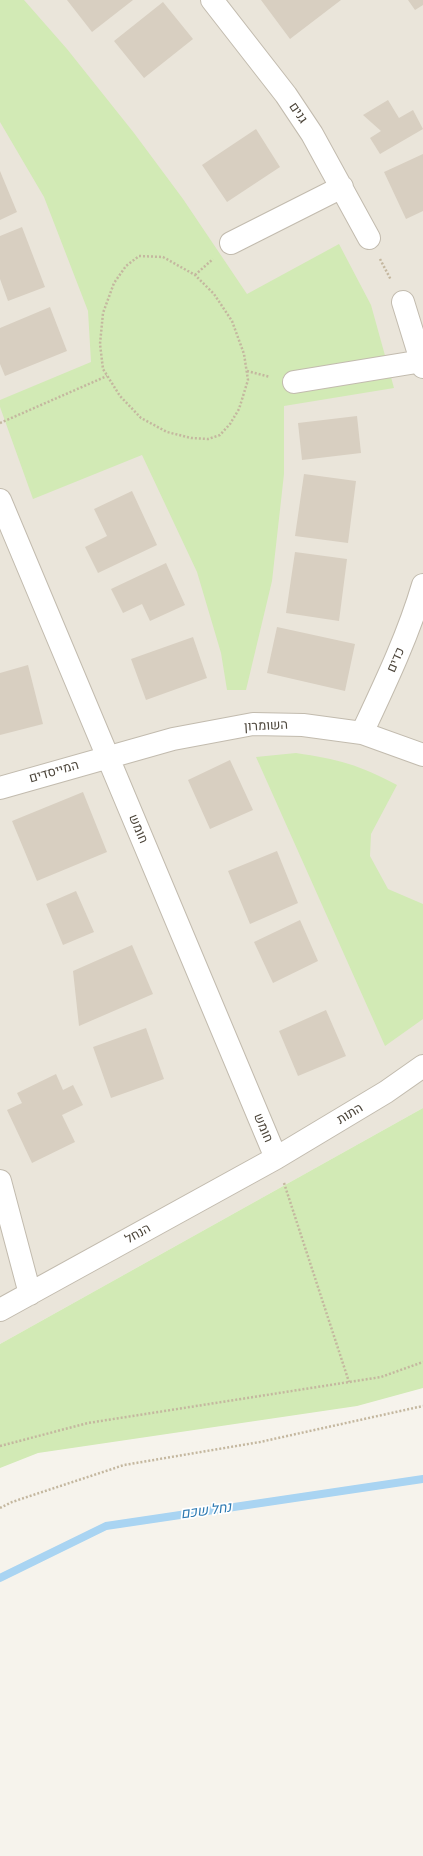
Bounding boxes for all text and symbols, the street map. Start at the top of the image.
street label: גנים [285,100,311,126]
street label: כדים [384,645,408,675]
street label: השומרון [244,717,288,735]
street label: המייסדים [27,757,81,787]
street label: חומש [125,812,151,846]
street label: התות [334,1100,366,1128]
street label: חומש [250,1111,276,1145]
street label: הנחל [122,1221,154,1247]
water label: נחל שכם [180,1499,232,1523]

